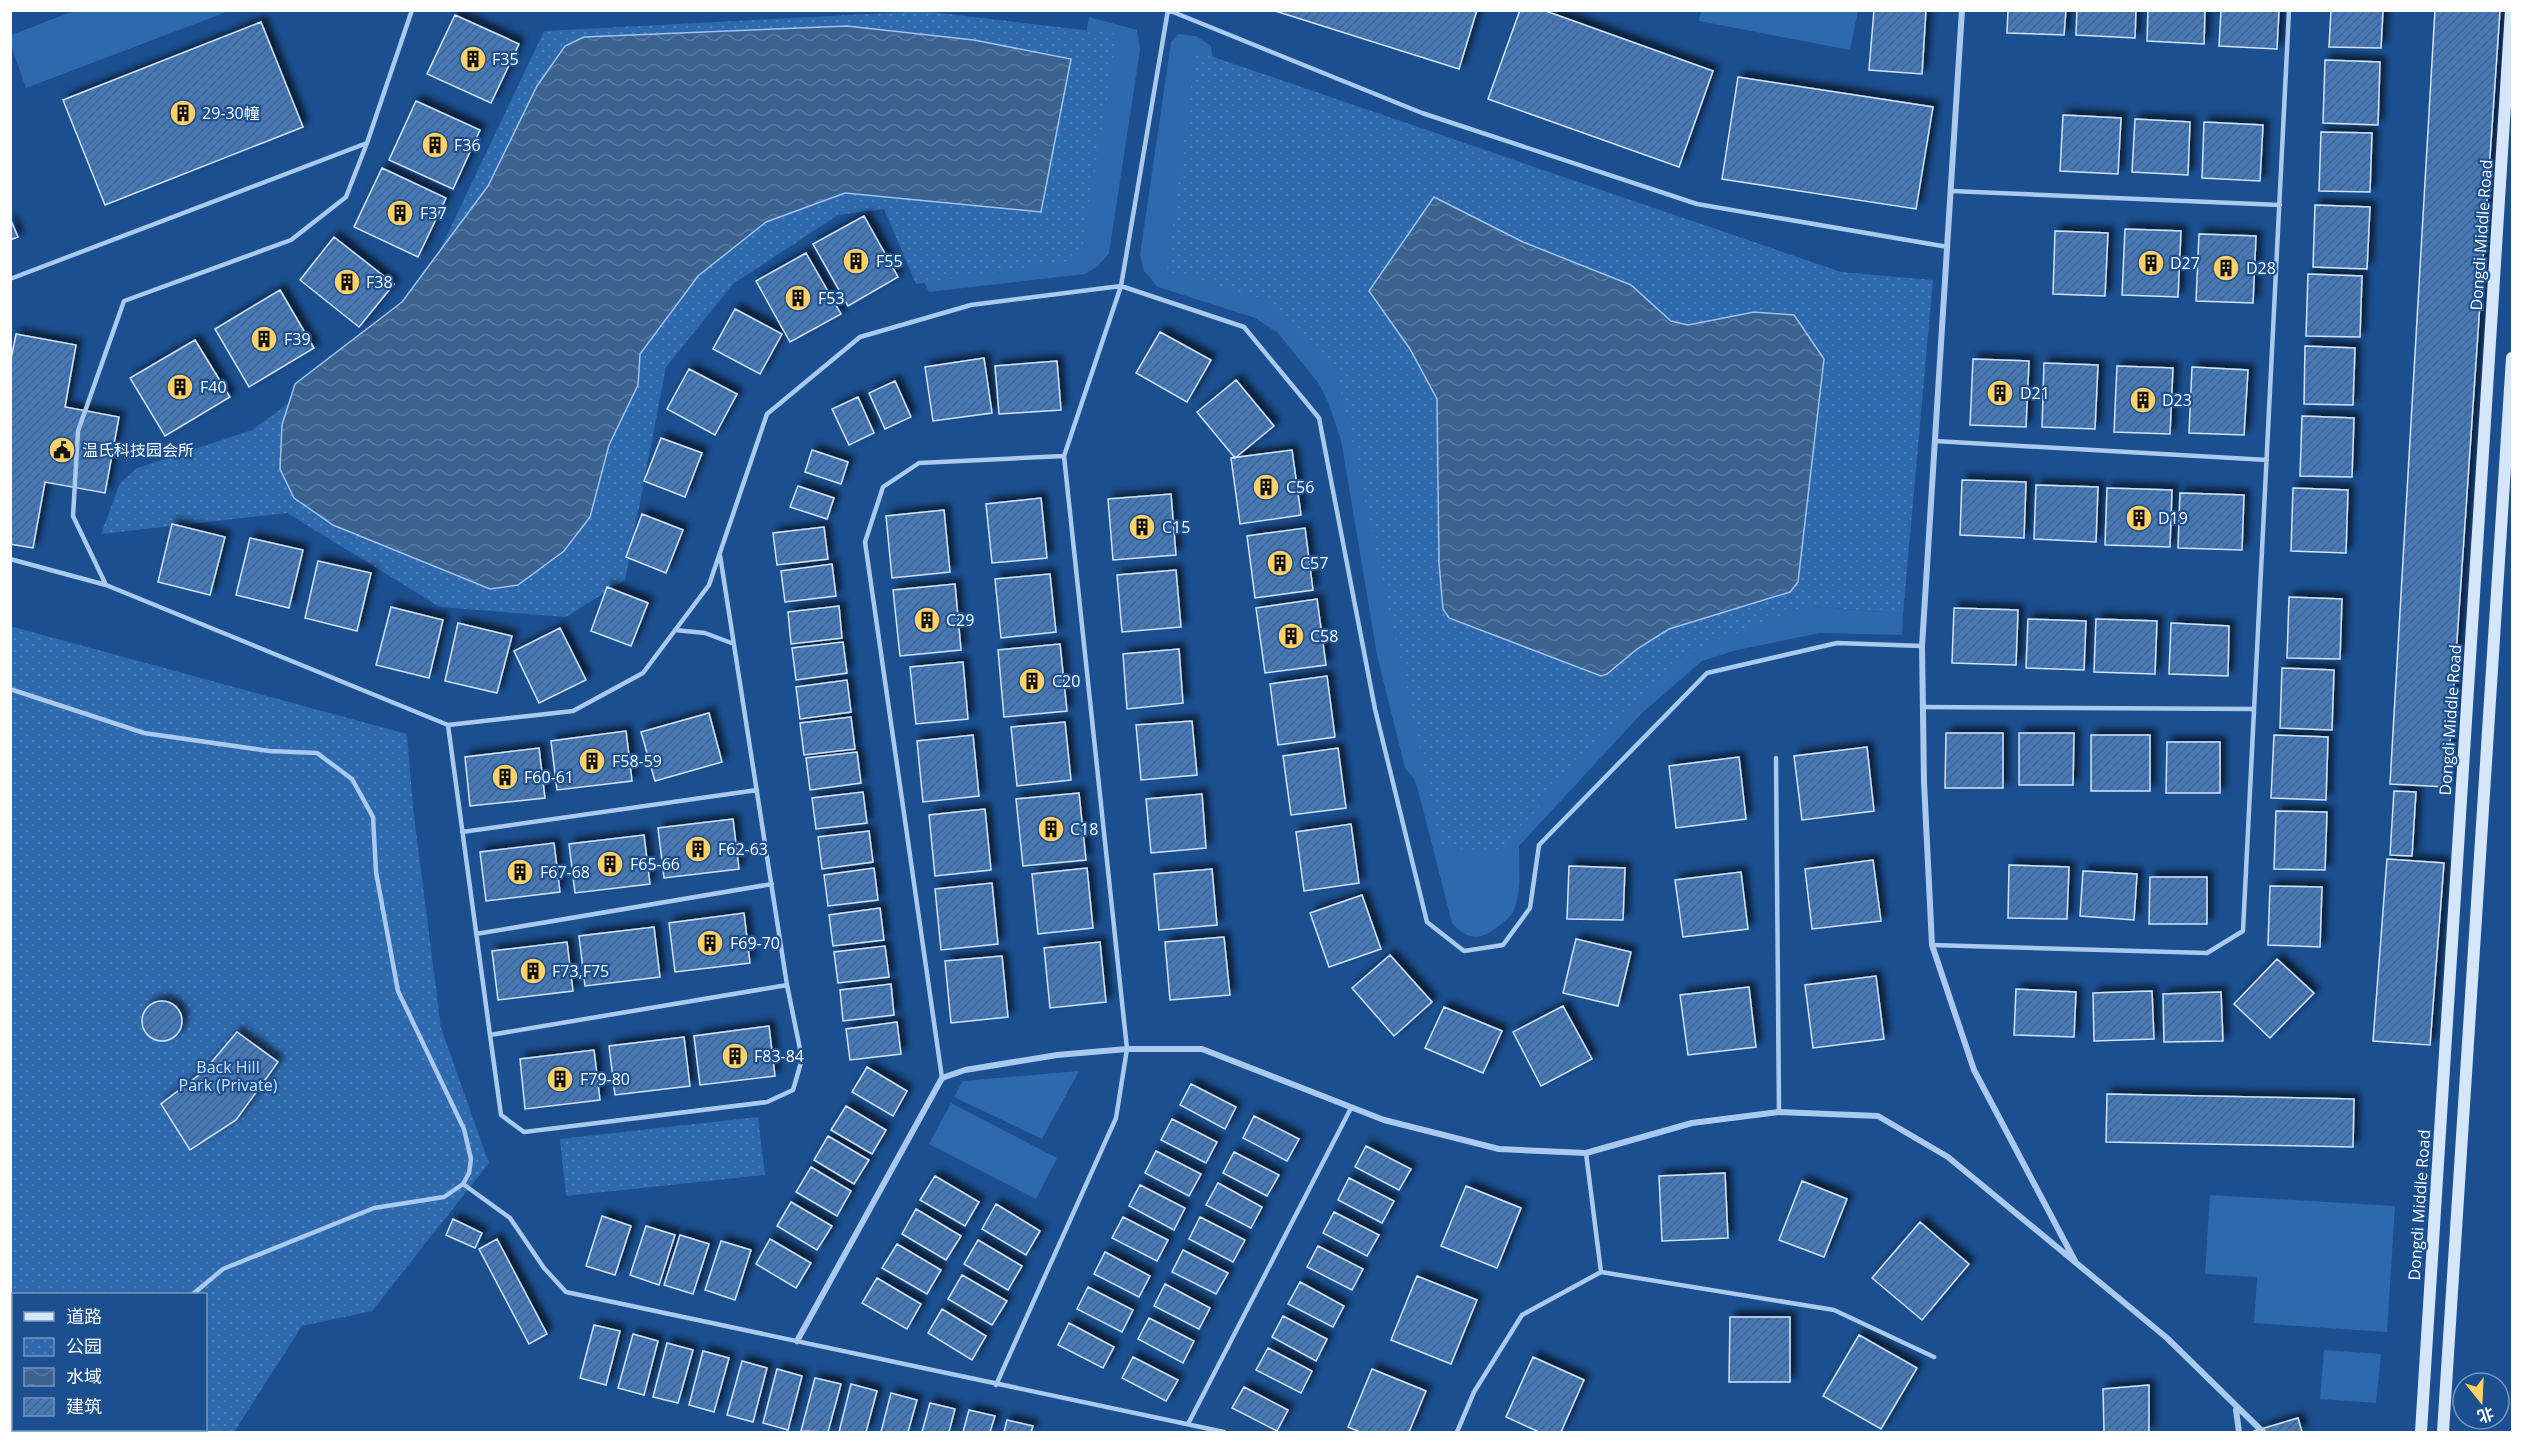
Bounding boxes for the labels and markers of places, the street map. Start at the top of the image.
building icon: F35 [458,44,488,74]
place label: F35 [492,48,519,70]
building icon: 29-30幢 [168,98,198,128]
place label: 29-30幢 [202,102,260,124]
building icon: F36 [420,130,450,160]
place label: F36 [454,134,481,156]
building icon: F37 [385,198,415,228]
place label: F37 [420,202,447,224]
building icon: F55 [841,246,871,276]
building icon: D27 [2136,248,2166,278]
place label: F55 [876,250,903,272]
place label: D27 [2170,252,2200,274]
building icon: D28 [2211,253,2241,283]
place label: D28 [2246,257,2276,279]
building icon: F38 [332,267,362,297]
place label: F38 [366,271,393,293]
building icon: F53 [783,283,813,313]
place label: F53 [818,287,845,309]
building icon: F39 [249,324,279,354]
place label: F39 [284,328,311,350]
building icon: F40 [165,372,195,402]
place label: F40 [200,376,227,398]
building icon: D21 [1985,378,2015,408]
place label: D21 [2020,382,2050,404]
building icon: D23 [2128,385,2158,415]
place label: D23 [2162,389,2192,411]
public building icon: 温氏科技园会所 [47,435,77,465]
place label: 温氏科技园会所 [82,439,194,461]
building icon: C56 [1251,472,1281,502]
place label: C56 [1286,476,1314,498]
building icon: D19 [2124,503,2154,533]
place label: D19 [2158,507,2188,529]
building icon: C15 [1127,512,1157,542]
place label: C15 [1162,516,1190,538]
building icon: C57 [1265,548,1295,578]
place label: C57 [1300,552,1328,574]
building icon: C29 [912,605,942,635]
place label: C29 [946,609,974,631]
building icon: C58 [1276,621,1306,651]
place label: C58 [1310,625,1338,647]
building icon: C20 [1017,666,1047,696]
place label: C20 [1052,670,1080,692]
building icon: F58-59 [577,746,607,776]
place label: F58-59 [612,750,662,772]
building icon: F60-61 [490,762,520,792]
place label: F60-61 [524,766,574,788]
building icon: C18 [1036,814,1066,844]
place label: C18 [1070,818,1098,840]
building icon: F62-63 [683,834,713,864]
place label: F62-63 [718,838,768,860]
building icon: F65-66 [595,849,625,879]
place label: F65-66 [630,853,680,875]
building icon: F67-68 [505,857,535,887]
place label: F67-68 [540,861,590,883]
building icon: F69-70 [695,928,725,958]
place label: F69-70 [730,932,780,954]
building icon: F73,F75 [518,956,548,986]
place label: F73,F75 [552,960,609,982]
building icon: F83-84 [720,1041,750,1071]
place label: F83-84 [754,1045,804,1067]
building icon: F79-80 [545,1064,575,1094]
place label: F79-80 [580,1068,630,1090]

